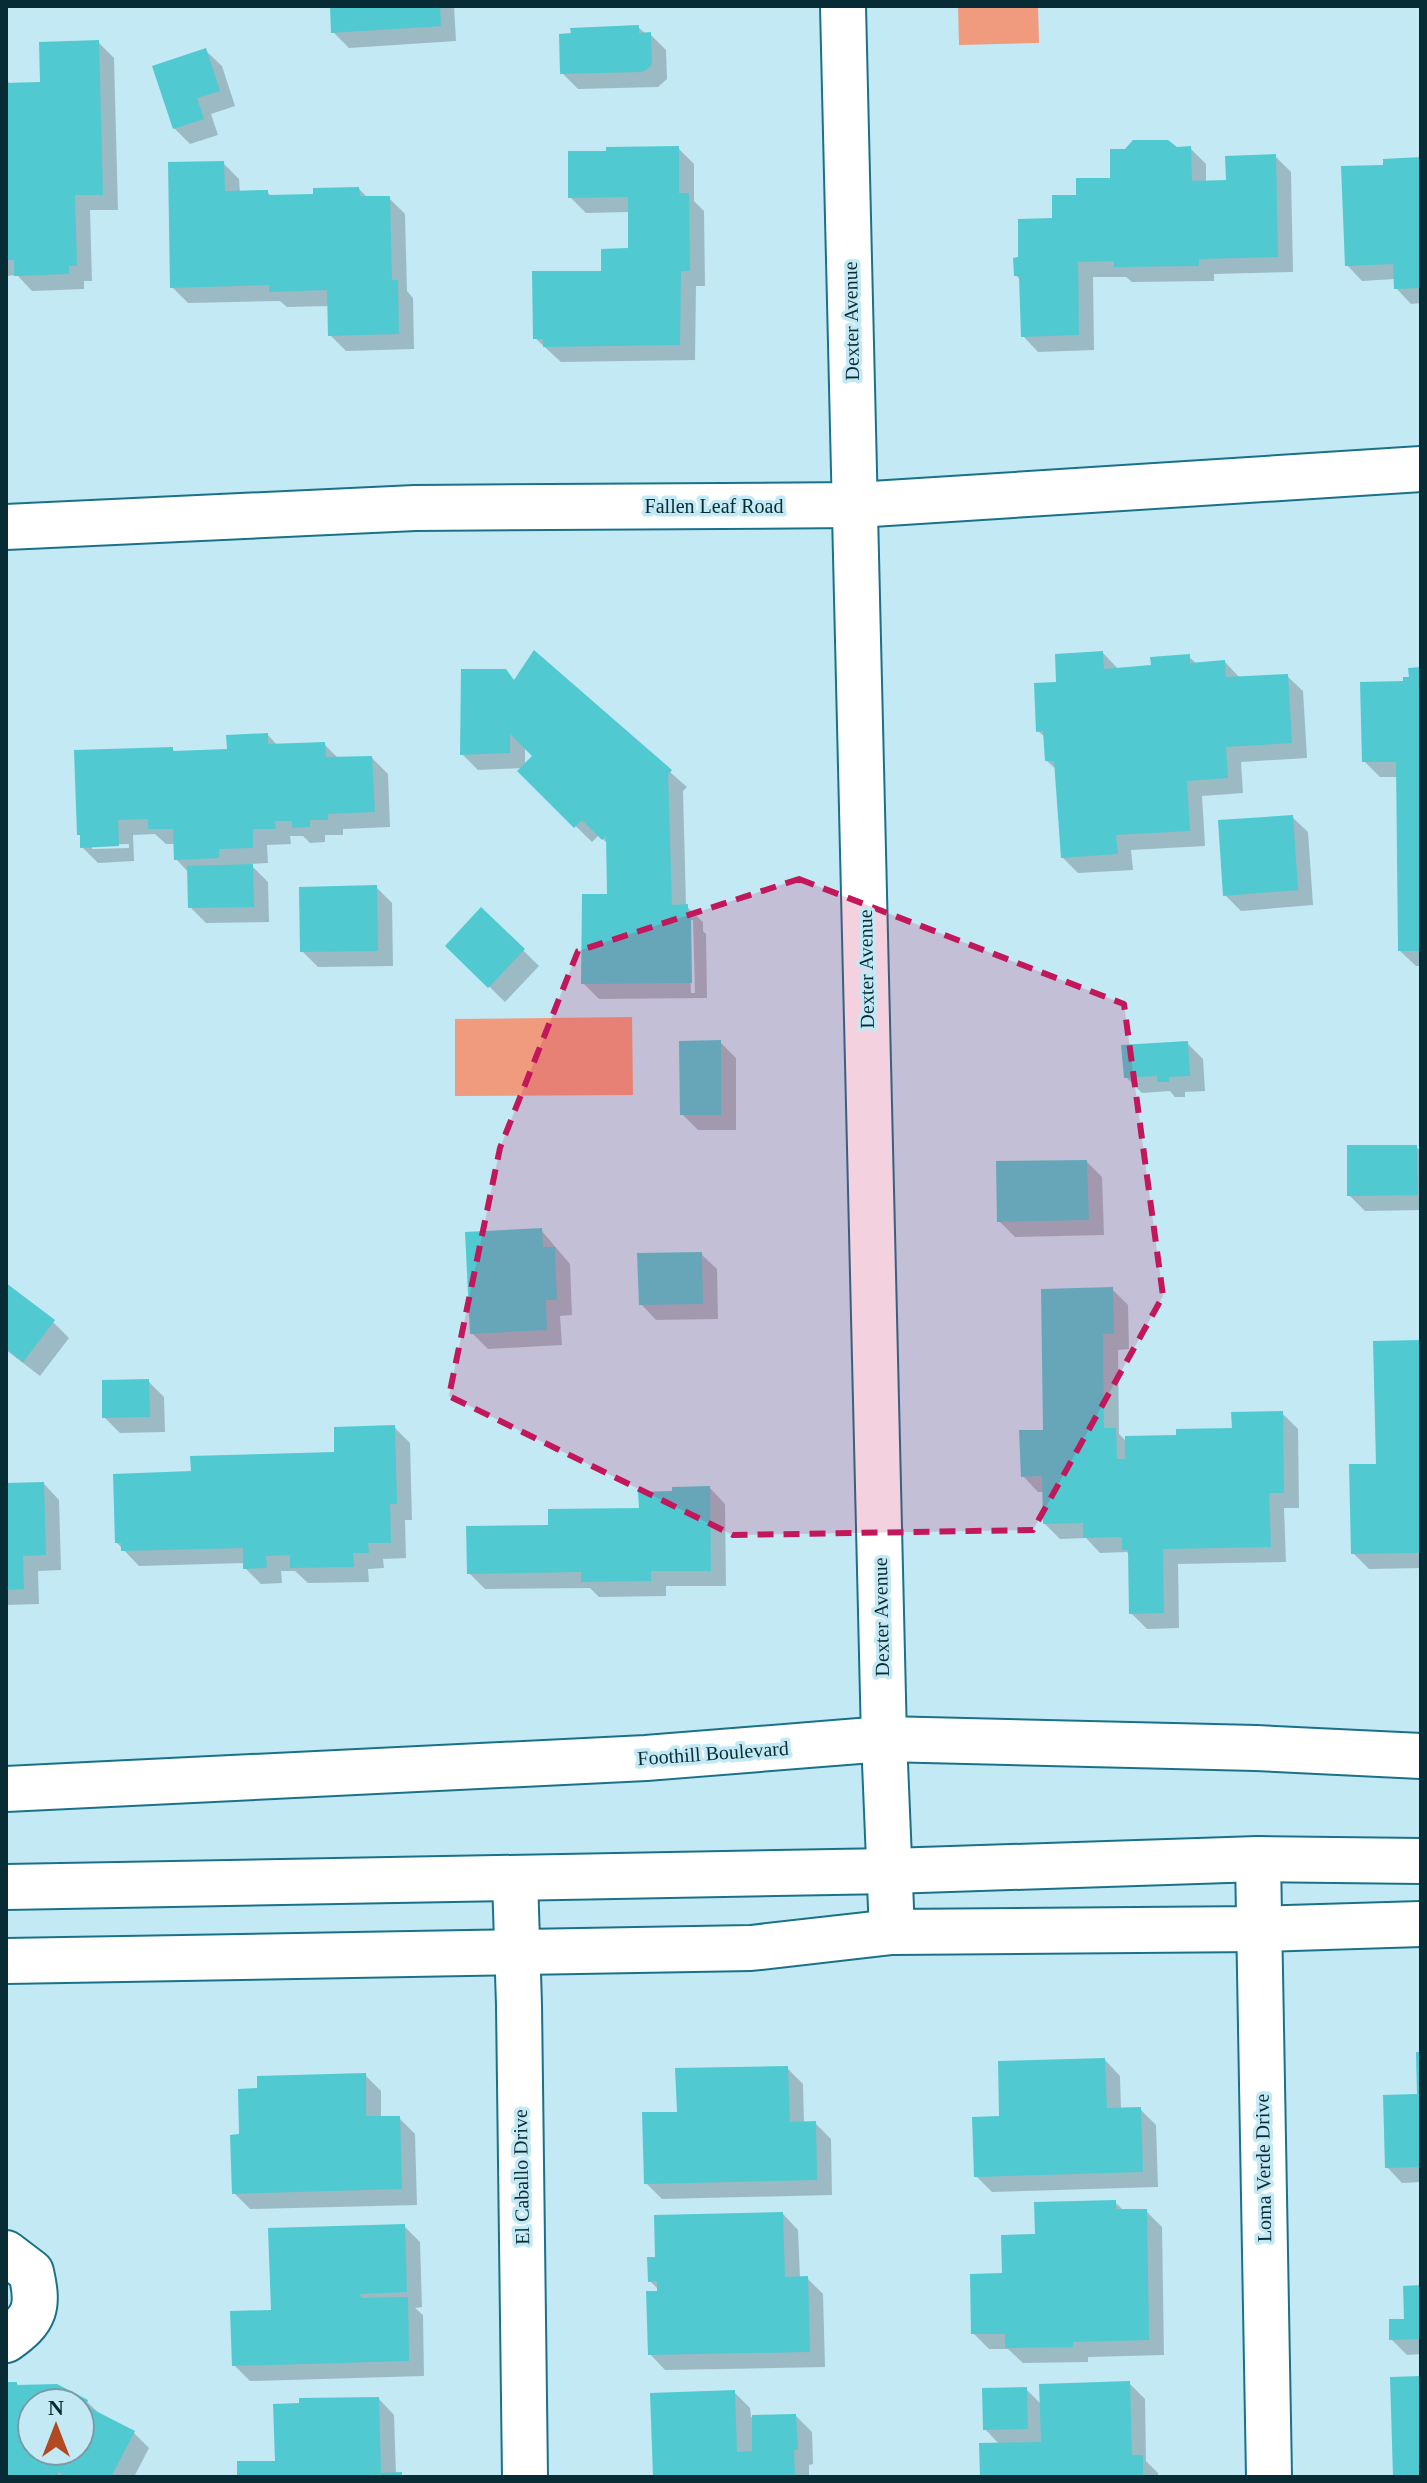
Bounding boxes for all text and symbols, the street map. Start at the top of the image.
street label: Dexter Avenue [839,261,863,381]
street label: Fallen Leaf Road [645,495,783,517]
street label: Dexter Avenue [854,909,878,1029]
street label: Dexter Avenue [869,1557,893,1677]
street label: Foothill Boulevard [637,1737,789,1769]
street label: Loma Verde Drive [1251,2093,1275,2242]
street label: El Caballo Drive [509,2109,533,2245]
north arrow [16,2387,96,2467]
text: N [48,2395,64,2420]

